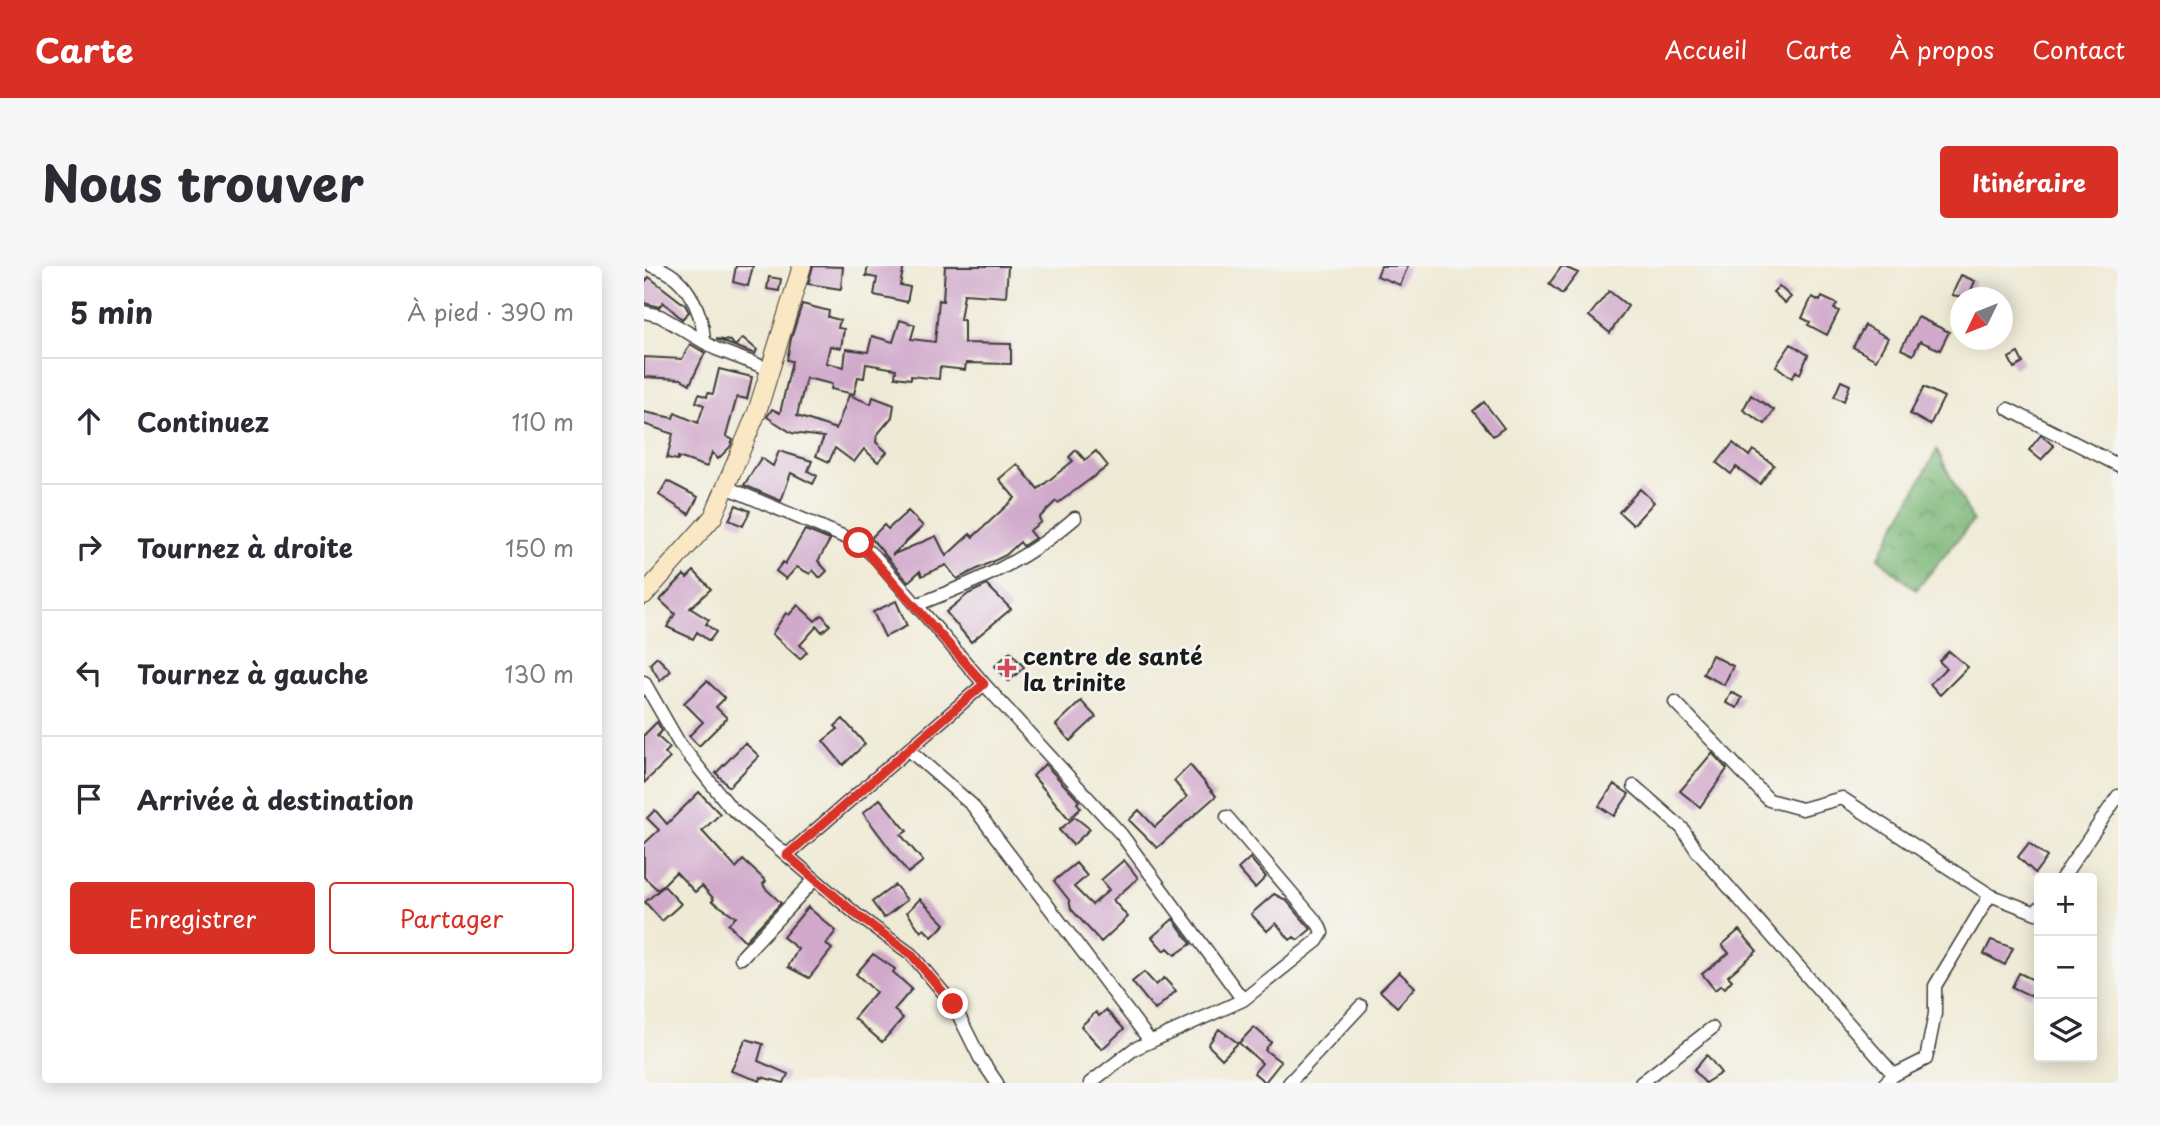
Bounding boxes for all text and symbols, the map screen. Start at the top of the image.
text: Carte [35,24,134,74]
text: Accueil [1664,31,1747,67]
text: Carte [1785,31,1852,67]
text: À propos [1890,31,1994,67]
text: Contact [2032,31,2125,67]
text: Nous trouver [42,145,364,219]
button: Itinéraire [1940,146,2118,218]
north arrow [1950,287,2013,350]
text: 5 min [70,289,153,334]
text: À pied · 390 m [407,294,574,329]
icon: ahead [70,402,108,440]
text: Continuez [137,402,269,441]
text: 110 m [512,404,574,439]
route start [843,527,874,558]
icon: right [70,528,108,566]
text: Tournez à droite [137,528,353,567]
text: 150 m [505,530,574,565]
place label: centre de santé la trinite [1023,638,1203,699]
icon: left [70,654,108,692]
text: Tournez à gauche [137,654,368,693]
text: 130 m [504,656,574,691]
marker: centre de santé la trinite [997,658,1017,678]
icon: arrive [70,780,108,818]
text: Arrivée à destination [137,780,414,819]
map controls [2034,873,2097,1062]
button: + [2034,873,2097,936]
button: Enregistrer [70,882,315,954]
button: Partager [329,882,574,954]
button: − [2034,936,2097,999]
route end [937,988,968,1019]
button: layers [2034,999,2097,1062]

